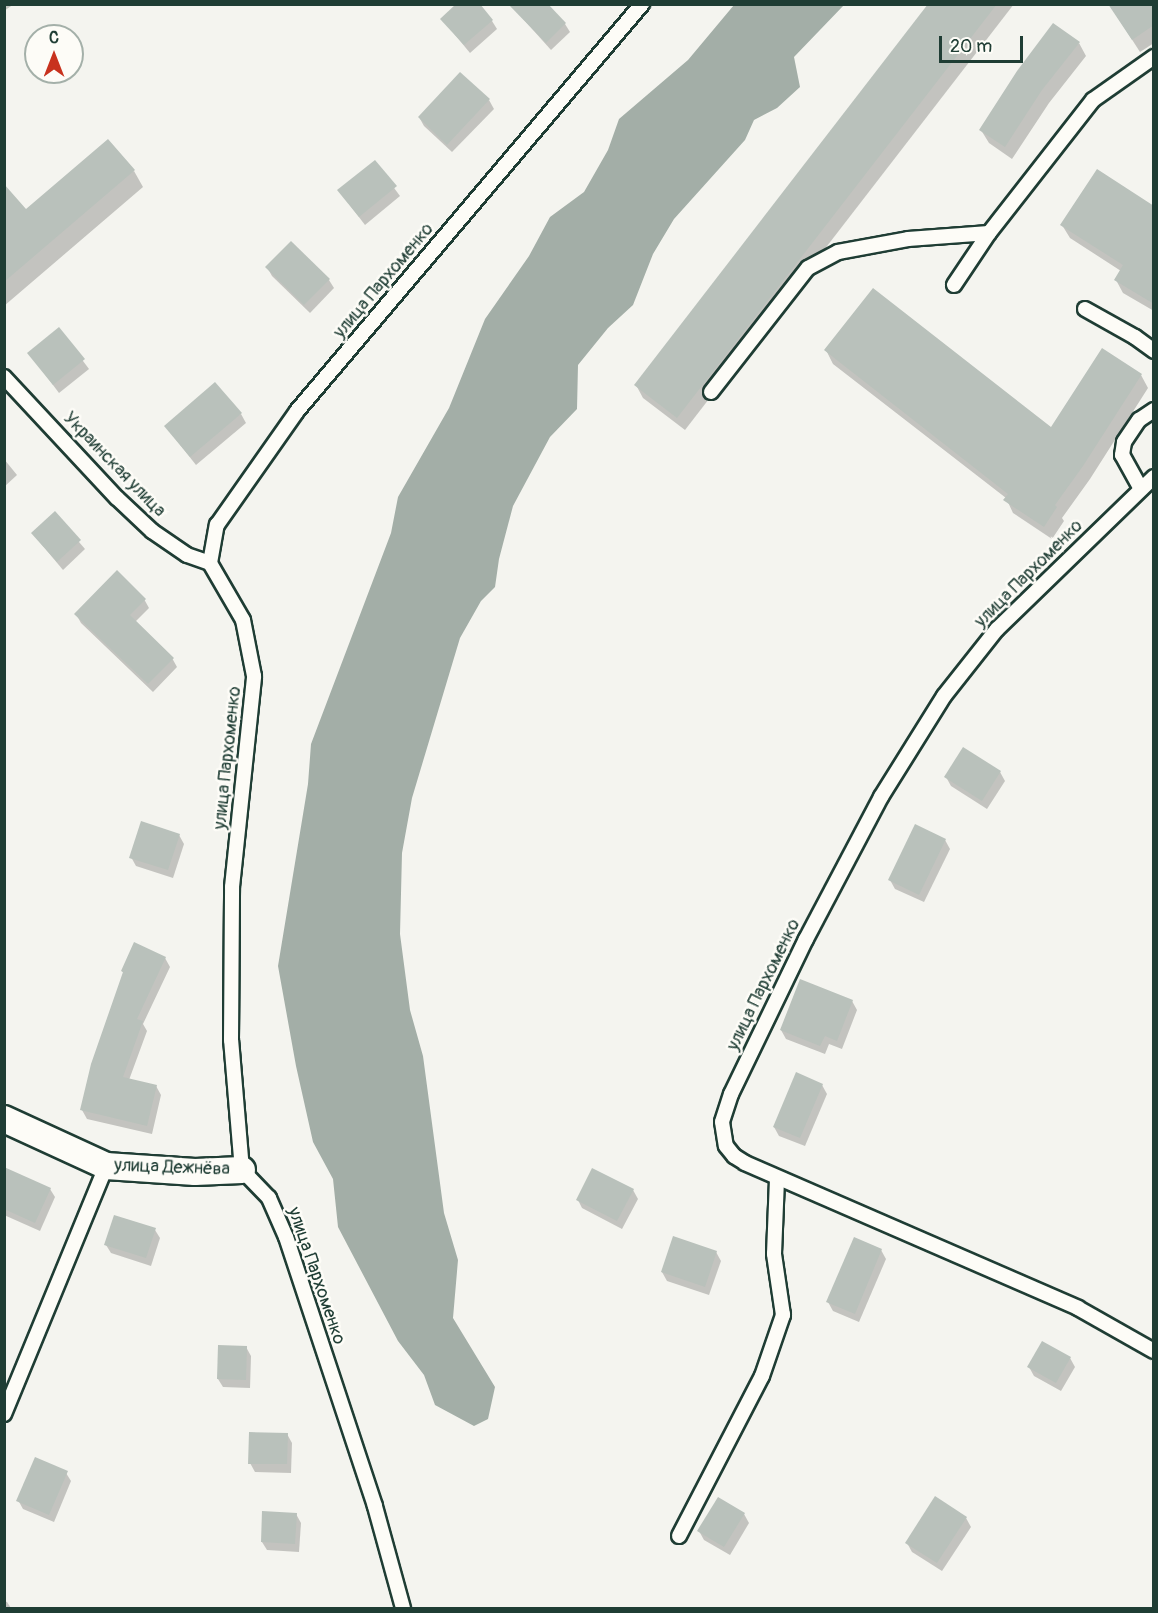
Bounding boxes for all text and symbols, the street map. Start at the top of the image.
north arrow [24,24,84,84]
scale bar [942,24,1026,62]
text: С [49,28,59,48]
text: 20 m [950,35,992,58]
street label: улица Пархоменко [330,219,438,343]
street label: Украинская улица [58,408,170,522]
street label: улица Пархоменко [971,516,1087,632]
street label: улица Пархоменко [210,685,246,831]
street label: улица Пархоменко [723,916,805,1054]
street label: улица Дежнёва [114,1155,230,1181]
street label: улица Пархоменко [282,1205,350,1347]

